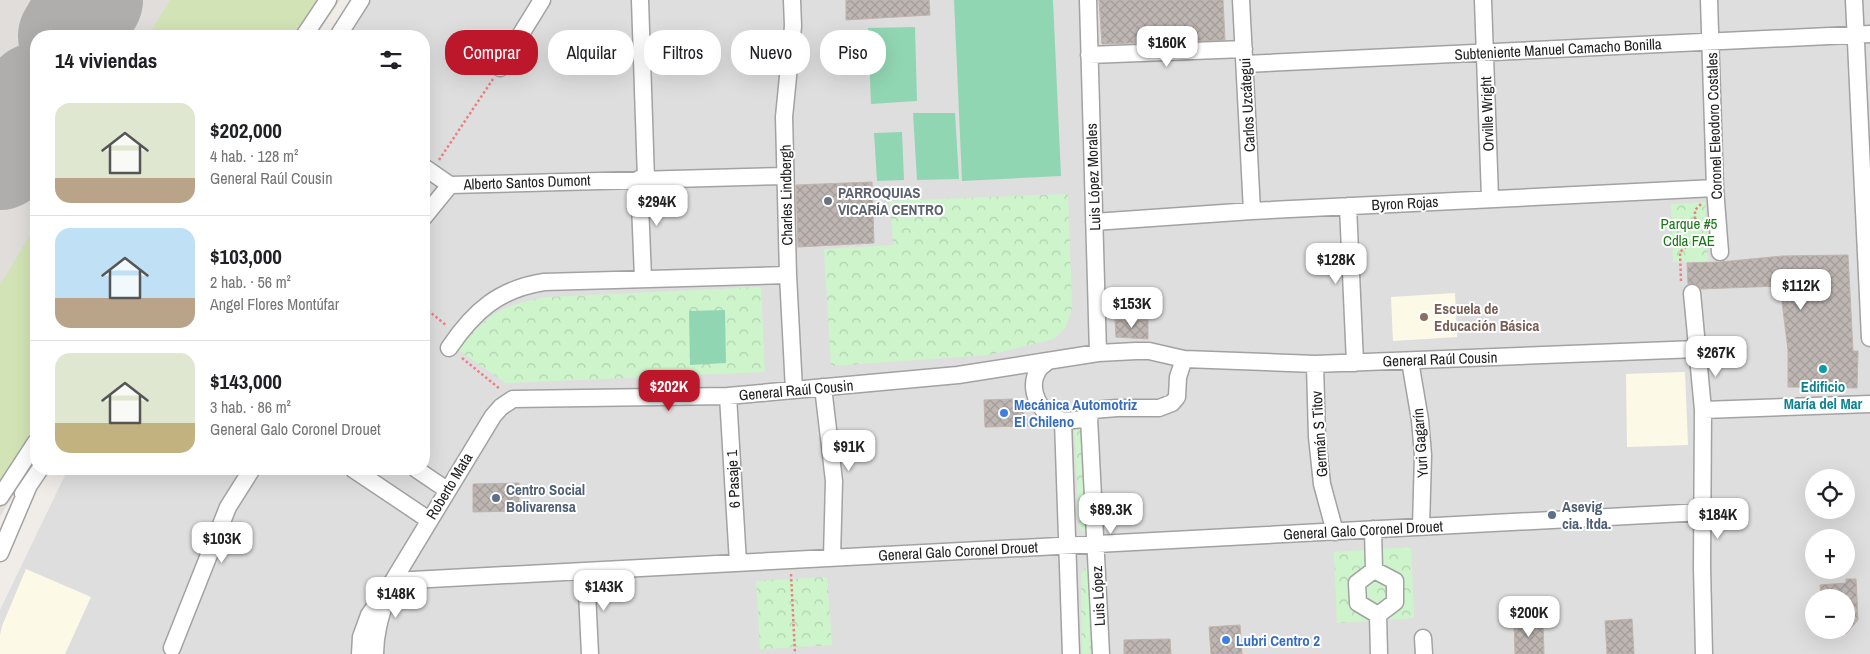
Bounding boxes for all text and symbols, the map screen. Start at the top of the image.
pin: $160K [1132,26,1202,68]
chip: Comprar [445,30,538,75]
chip: Alquilar [548,30,634,75]
chip: Filtros [644,30,721,75]
chip: Nuevo [731,30,810,75]
chip: Piso [820,30,886,75]
text: $160K [1148,31,1186,53]
street label: Subteniente Manuel Camacho Bonilla [1454,33,1662,65]
text: 14 viviendas [55,46,157,75]
icon: filters [377,46,405,74]
street label: Coronel Eleodoro Costales [1701,52,1727,200]
street label: Carlos Uzcátegui [1234,57,1260,153]
street label: Orville Wright [1475,76,1499,152]
text: $202,000 [210,116,282,145]
icon: home [95,123,155,183]
street label: Luis López Morales [1081,123,1105,231]
street label: Charles Lindbergh [775,144,797,246]
text: 4 hab. · 128 m² [210,145,298,167]
text: General Raúl Cousin [210,167,333,189]
street label: Alberto Santos Dumont [462,169,591,195]
place label: PARROQUIAS VICARÍA CENTRO [838,182,944,220]
pin: $294K [622,184,692,227]
text: $294K [638,190,676,212]
street label: Byron Rojas [1371,191,1439,215]
marker: PARROQUIAS VICARÍA CENTRO [822,195,834,207]
park label: Parque #5 Cdla FAE [1661,213,1718,251]
text: $103,000 [210,242,282,271]
pin: $128K [1301,242,1371,285]
icon: home [95,248,155,308]
text: $128K [1317,248,1355,270]
pin: $112K [1766,268,1836,311]
text: 2 hab. · 56 m² [210,271,291,293]
text: $112K [1782,274,1820,296]
pin: $153K [1097,286,1167,329]
text: $153K [1113,292,1151,314]
text: Angel Flores Montúfar [210,293,339,315]
place label: Escuela de Educación Básica [1434,298,1539,336]
marker: Escuela de Educación Básica [1418,311,1430,323]
pin: $267K [1681,336,1751,378]
text: $267K [1697,341,1735,363]
street label: General Raúl Cousin [1382,347,1498,371]
marker: Edificio María del Mar [1817,363,1829,375]
text: $143,000 [210,367,282,396]
pin: $202K [634,370,704,412]
icon: home [95,373,155,433]
text: $202K [650,375,688,397]
street label: General Raúl Cousin [738,375,854,405]
place label: Edificio María del Mar [1784,376,1863,414]
street label: Germán S Titov [1305,389,1332,478]
place label: Mecánica Automotriz El Chileno [1014,394,1137,432]
text: 3 hab. · 86 m² [210,396,291,418]
marker: Mecánica Automotriz El Chileno [998,407,1010,419]
street label: Yuri Gagarín [1407,407,1433,479]
text: General Galo Coronel Drouet [210,418,381,440]
pin: $91K [819,430,879,472]
text: $91K [833,435,865,457]
street label: Roberto Mata [421,449,477,523]
street label: 6 Pasaje 1 [721,449,745,509]
map controls [1805,469,1855,639]
button: locate [1805,469,1855,519]
place label: Centro Social Bolivarensa [506,479,585,517]
marker: Centro Social Bolivarensa [490,492,502,504]
pin: $89.3K [1070,492,1152,535]
place label: Asevig cia. ltda. [1562,496,1611,534]
text: $89.3K [1090,498,1132,520]
pin: $184K [1683,498,1753,540]
text: $184K [1699,503,1737,525]
marker: Asevig cia. ltda. [1546,509,1558,521]
street label: General Galo Coronel Drouet [1283,515,1444,545]
pin: $103K [187,522,257,564]
text: $103K [203,527,241,549]
button: + [1805,529,1855,579]
street label: General Galo Coronel Drouet [878,536,1039,566]
street label: Luis López [1086,565,1110,627]
pin: $143K [569,570,639,612]
text: $143K [585,575,623,597]
pin: $148K [361,576,431,619]
text: $148K [377,582,415,604]
button: − [1805,589,1855,639]
pin: $200K [1494,596,1564,638]
text: $200K [1510,601,1548,623]
place label: Lubri Centro 2 [1236,630,1320,651]
marker: Lubri Centro 2 [1220,634,1232,646]

